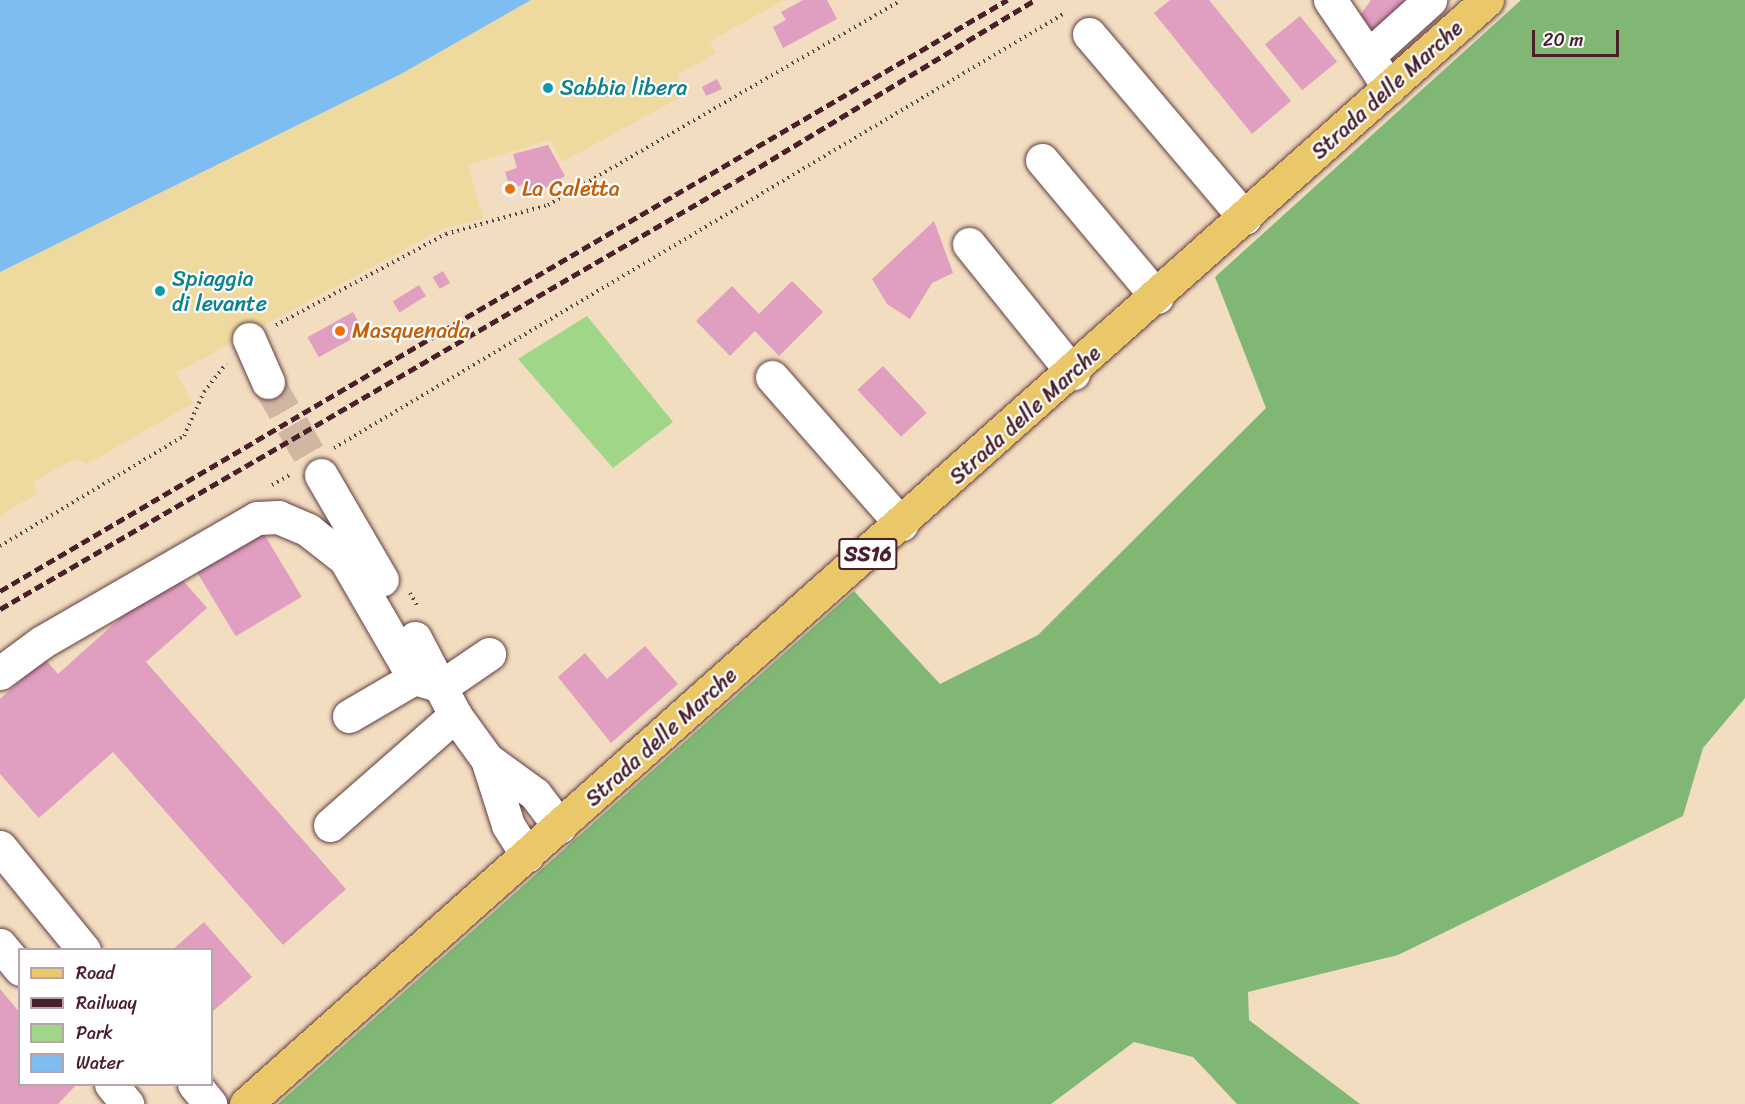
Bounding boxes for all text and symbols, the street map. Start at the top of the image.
street label: Strada delle Marche [1305,15,1469,165]
scale bar [1535,18,1622,56]
text: 20 m [1543,24,1583,56]
place label: Sabbia libera [560,75,687,101]
marker: Sabbia libera [541,81,555,95]
place label: La Caletta [522,176,620,202]
marker: La Caletta [503,182,517,196]
place label: Spiaggia di levante [172,265,266,316]
marker: Spiaggia di levante [153,284,167,298]
place label: Masquenada [352,318,470,344]
marker: Masquenada [333,324,347,338]
street label: Strada delle Marche [943,340,1107,490]
road number: SS16 [838,536,898,572]
street label: Strada delle Marche [579,662,743,812]
legend [18,948,213,1086]
text: Road [76,957,115,989]
text: Railway [76,987,137,1019]
text: Park [76,1017,113,1049]
text: Water [76,1047,123,1079]

